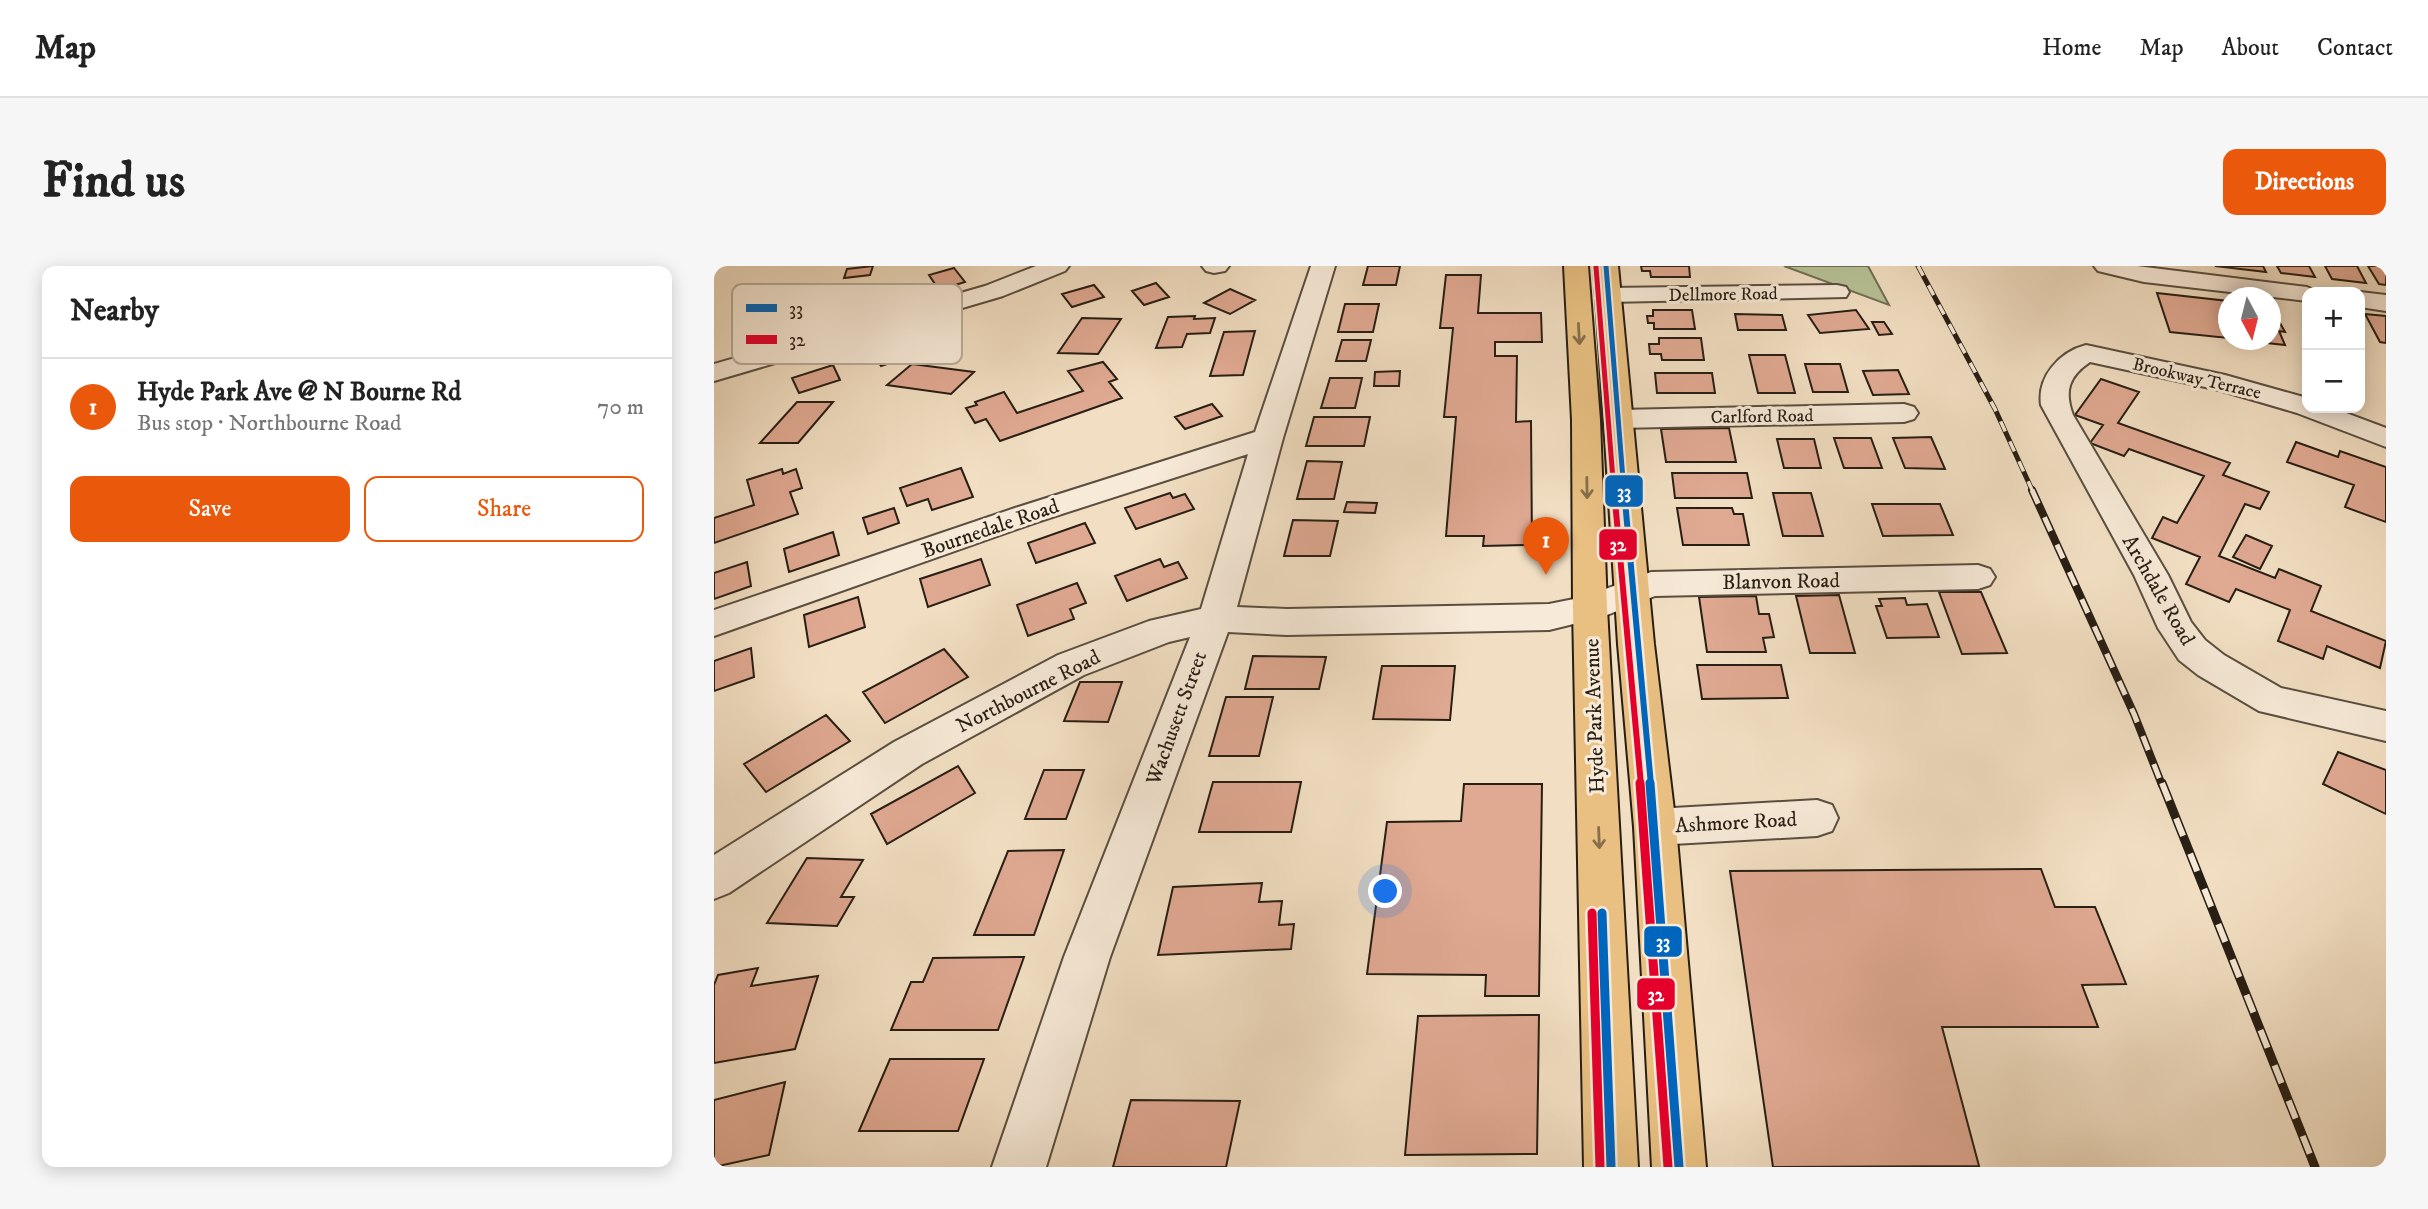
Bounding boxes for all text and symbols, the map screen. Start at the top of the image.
text: Map [35,28,96,69]
text: Home [2042,33,2101,63]
text: Map [2139,33,2184,63]
text: About [2222,33,2279,63]
text: Contact [2317,33,2393,63]
button: Directions [2223,149,2386,215]
text: Find us [42,151,185,213]
street label: Dellmore Road [1668,283,1778,307]
legend [732,284,962,364]
north arrow [2218,287,2281,350]
map controls [2302,287,2365,413]
button: + [2302,287,2365,350]
text: Nearby [70,293,159,330]
text: 33 [789,298,803,321]
one-way arrow [1573,322,1586,345]
text: 32 [789,329,806,352]
button: − [2302,350,2365,413]
street label: Brookway Terrace [2130,353,2263,404]
text: Hyde Park Ave @ N Bourne Rd [137,376,461,409]
text: 1 [89,393,97,422]
text: 70 m [597,393,644,422]
street label: Carlford Road [1710,405,1814,429]
text: Bus stop · Northbourne Road [137,409,402,438]
line badge: 33 [1604,474,1644,508]
button: Save [70,476,350,542]
button: Share [364,476,644,542]
one-way arrow [1580,476,1594,499]
text: 33 [1617,481,1631,504]
street label: Bournedale Road [918,493,1063,565]
pin: 1 [1523,517,1569,575]
line badge: 32 [1598,528,1638,561]
street label: Archdale Road [2116,531,2201,651]
text: 32 [1610,534,1627,557]
street label: Blanvon Road [1722,568,1841,596]
street label: Hyde Park Avenue [1579,638,1611,794]
street label: Northbourne Road [952,644,1105,739]
street label: Wachusett Street [1140,648,1213,790]
street label: Ashmore Road [1675,807,1798,839]
one-way arrow [1592,826,1605,849]
your location [1368,874,1402,908]
line badge: 33 [1643,925,1683,958]
text: 33 [1656,931,1670,954]
line badge: 32 [1636,977,1676,1011]
text: 32 [1648,984,1665,1007]

